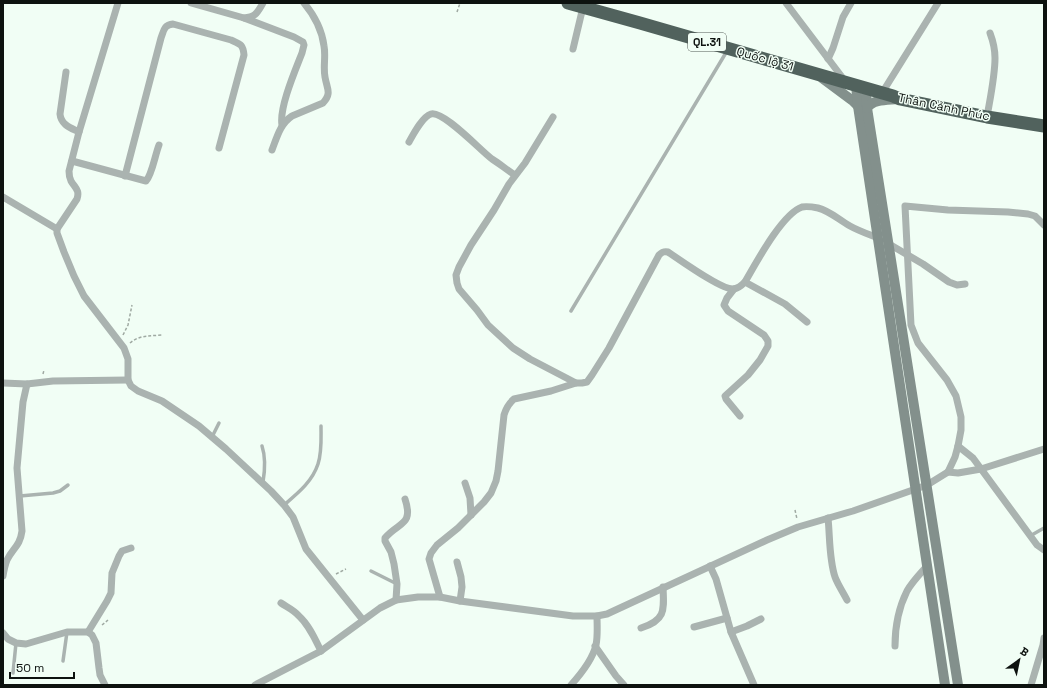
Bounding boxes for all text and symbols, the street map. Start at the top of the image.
road number: QL.31 [688,33,726,51]
street label: Quốc lộ 31 [735,43,795,75]
street label: Thân Cảnh Phúc [897,89,991,125]
north arrow [999,640,1039,680]
text: B [1018,644,1031,659]
scale bar [10,654,74,680]
text: 50 m [16,660,44,676]

